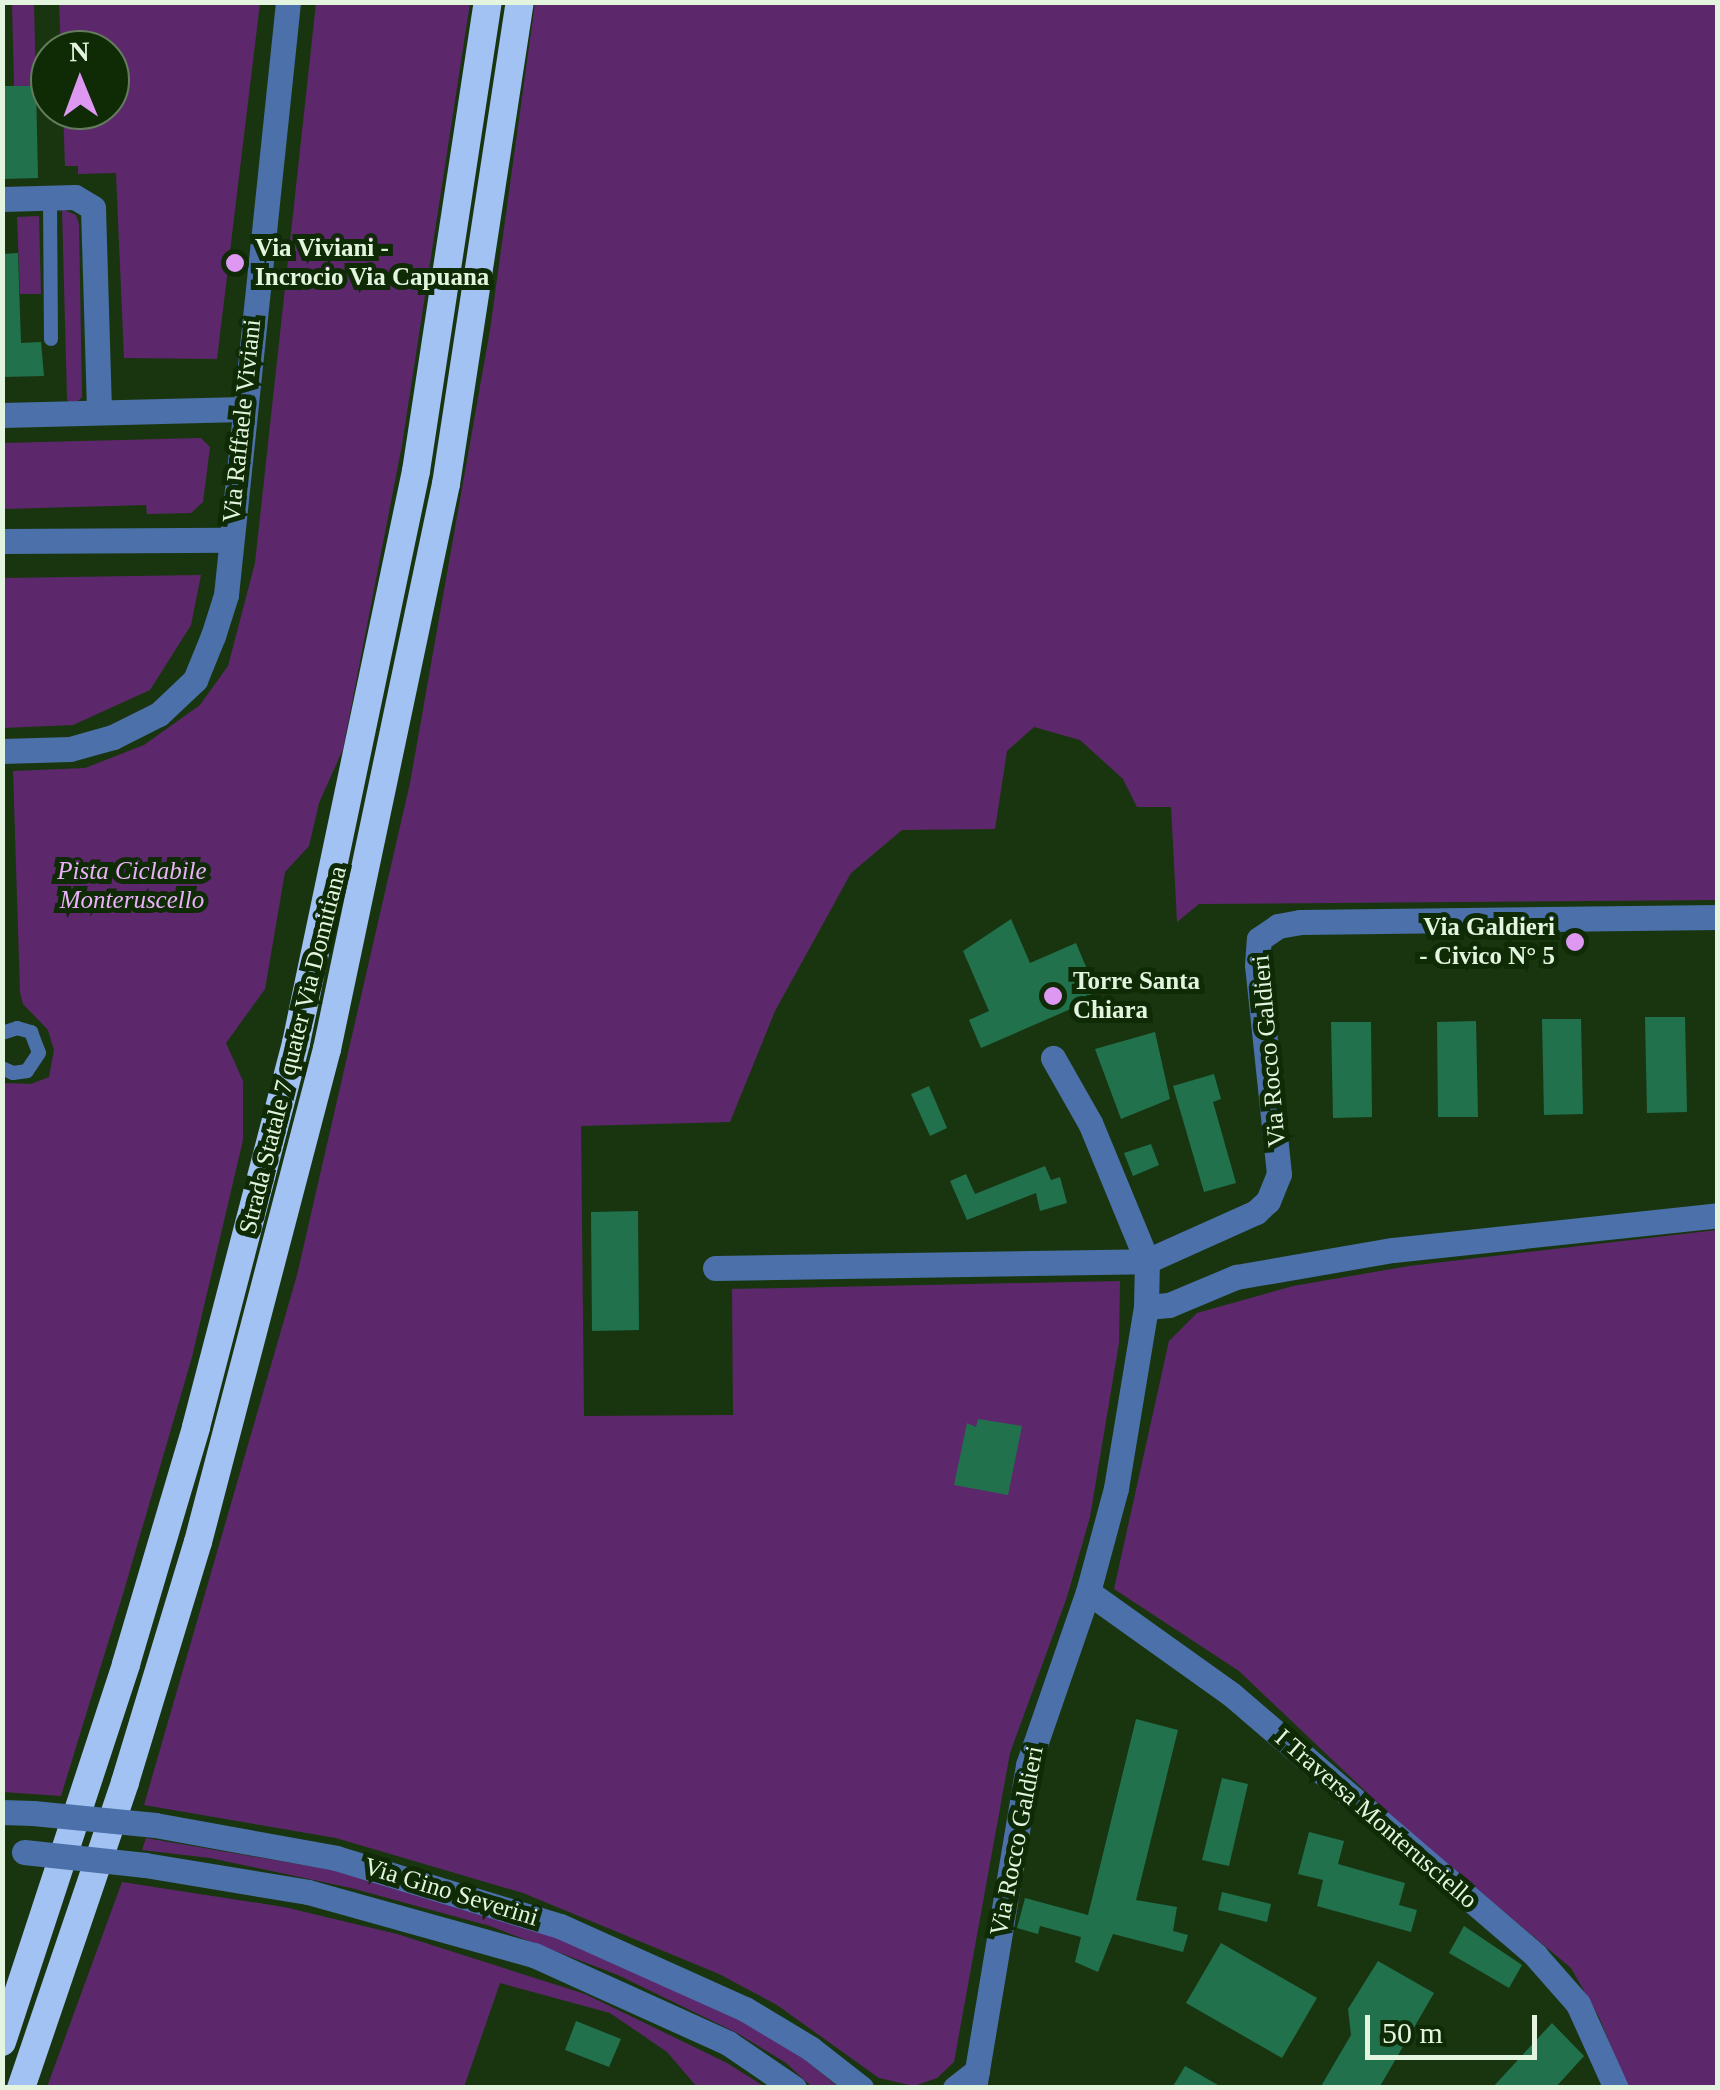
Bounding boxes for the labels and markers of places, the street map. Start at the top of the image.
place label: Via Viviani - Incrocio Via Capuana [255,234,490,293]
marker: Via Viviani - Incrocio Via Capuana [224,252,246,274]
place label: Via Galdieri - Civico N° 5 [1419,913,1555,972]
marker: Via Galdieri - Civico N° 5 [1564,931,1586,953]
place label: Torre Santa Chiara [1073,967,1200,1026]
marker: Torre Santa Chiara [1042,985,1064,1007]

